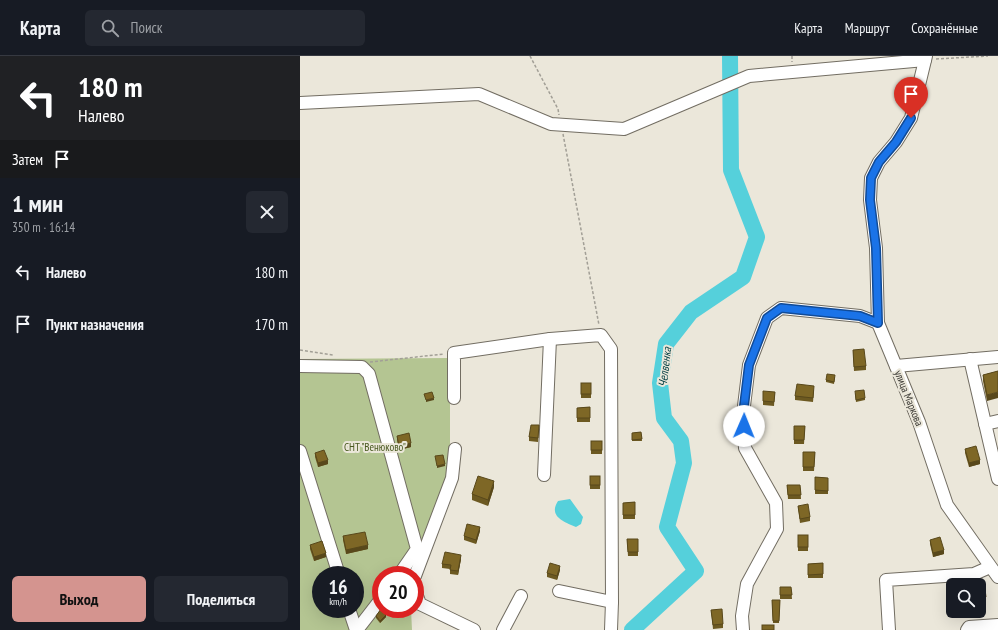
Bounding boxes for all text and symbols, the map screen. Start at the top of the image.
search box [85,10,365,46]
text: Карта [20,16,61,40]
icon: search [99,17,121,39]
text: Поиск [131,18,163,37]
text: Карта [794,19,823,37]
text: Маршрут [845,19,889,37]
text: Сохранённые [911,19,978,37]
text: 180 m [78,68,142,105]
icon: left [12,72,64,124]
pin [894,77,928,118]
icon: arrive [900,83,922,105]
text: Налево [78,104,125,127]
icon: arrive [51,148,73,170]
text: Затем [12,150,43,169]
text: 1 мин [12,188,63,219]
button: close [246,191,288,233]
text: 350 m · 16:14 [12,219,75,236]
icon: left [12,261,34,283]
text: Налево [46,263,86,282]
text: 180 m [255,263,288,282]
icon: arrive [12,313,34,335]
text: Пункт назначения [46,315,144,334]
text: 170 m [255,315,288,334]
water label: Челвенка [655,345,675,388]
street label: улица Маркова [891,368,927,428]
position arrow [723,405,765,447]
park label: СНТ "Венюково" [344,440,406,454]
speed limit sign: 20 [372,566,424,618]
text: 16 [328,574,348,600]
button: Выход [12,576,146,622]
button: Поделиться [154,576,288,622]
map controls [946,578,986,618]
button: search [946,578,986,618]
text: km/h [329,595,347,608]

